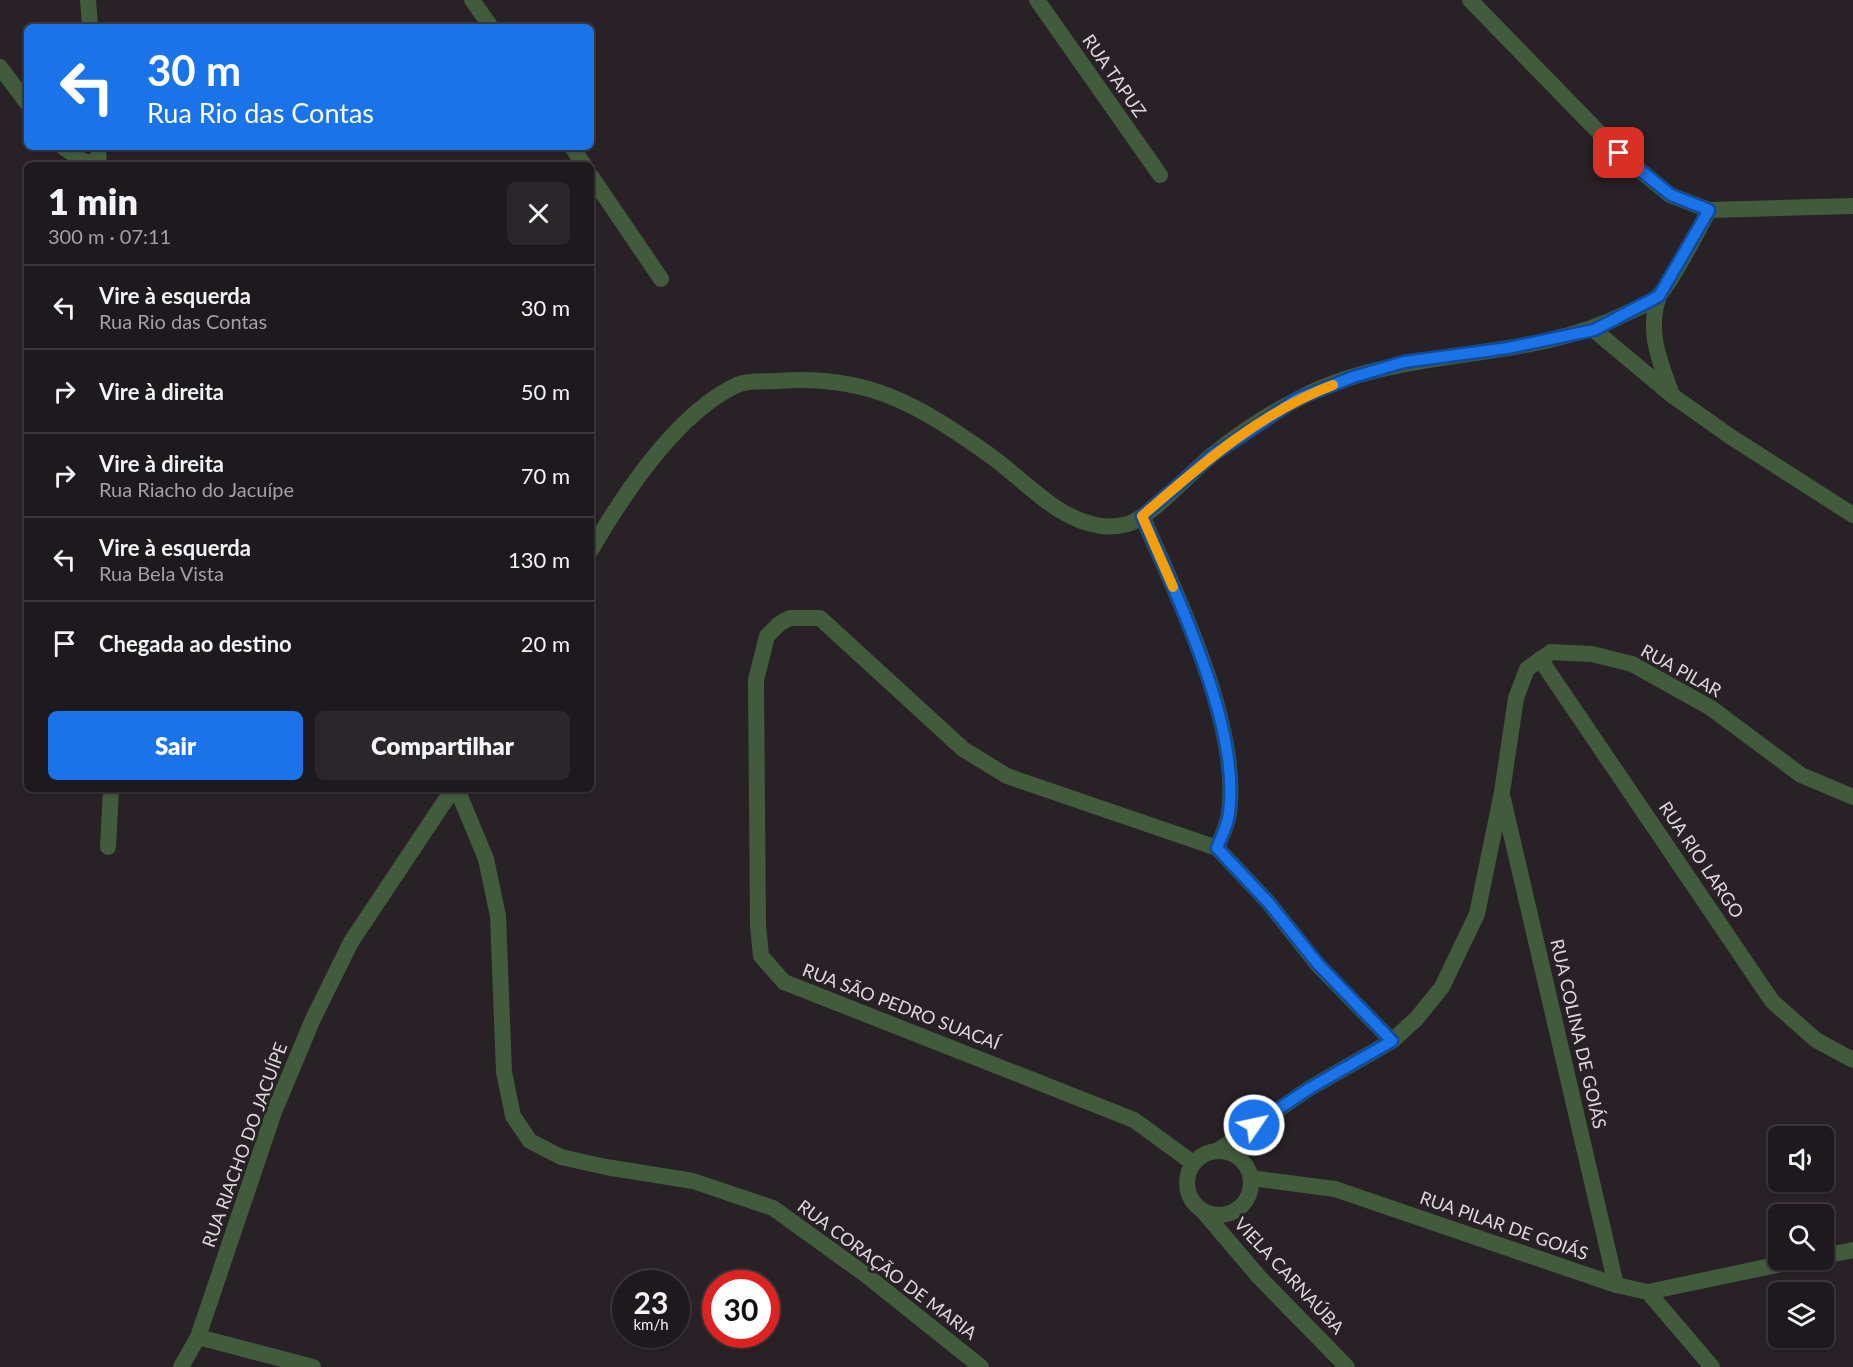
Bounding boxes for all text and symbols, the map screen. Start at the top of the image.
street label: RUA TAPUZ [1078,30,1152,121]
text: 30 m [147,45,241,95]
icon: left [48,48,126,126]
text: Rua Rio das Contas [147,96,374,129]
pin [1593,127,1644,178]
icon: arrive [1602,136,1635,169]
text: 1 min [48,179,138,223]
button: close [507,182,570,245]
text: 300 m · 07:11 [48,224,171,248]
text: Vire à esquerda [99,282,251,309]
icon: left [48,291,81,324]
text: 30 m [521,294,570,321]
text: Rua Rio das Contas [99,309,267,333]
icon: right [48,375,81,408]
text: Vire à direita [99,378,224,405]
text: 50 m [521,378,570,405]
text: Vire à direita [99,450,224,477]
icon: right [48,459,81,492]
text: 70 m [521,462,570,489]
text: Rua Riacho do Jacuípe [99,477,294,501]
text: Vire à esquerda [99,534,251,561]
icon: left [48,543,81,576]
text: 130 m [508,546,570,573]
text: Rua Bela Vista [99,561,224,585]
icon: arrive [48,627,81,660]
text: Chegada ao destino [99,630,292,657]
text: 20 m [521,630,570,657]
street label: RUA PILAR [1637,639,1726,702]
button: Sair [48,711,303,780]
button: Compartilhar [315,711,570,780]
street label: RUA RIO LARGO [1655,797,1749,922]
street label: RUA COLINA DE GOIÁS [1546,937,1612,1131]
street label: RUA SÃO PEDRO SUACAÍ [800,958,1004,1054]
street label: RUA RIACHO DO JACUÍPE [197,1039,291,1250]
position arrow [1222,1093,1286,1157]
map controls [1768,1126,1834,1348]
button: sound [1768,1126,1834,1192]
street label: RUA PILAR DE GOIÁS [1417,1186,1591,1264]
street label: RUA CORAÇÃO DE MARIA [794,1195,982,1344]
button: search [1768,1204,1834,1270]
street label: VIELA CARNAÚBA [1230,1213,1350,1339]
speed limit sign: 30 [702,1270,780,1348]
button: layers [1768,1282,1834,1348]
text: 23 [634,1284,668,1320]
text: km/h [633,1315,669,1333]

